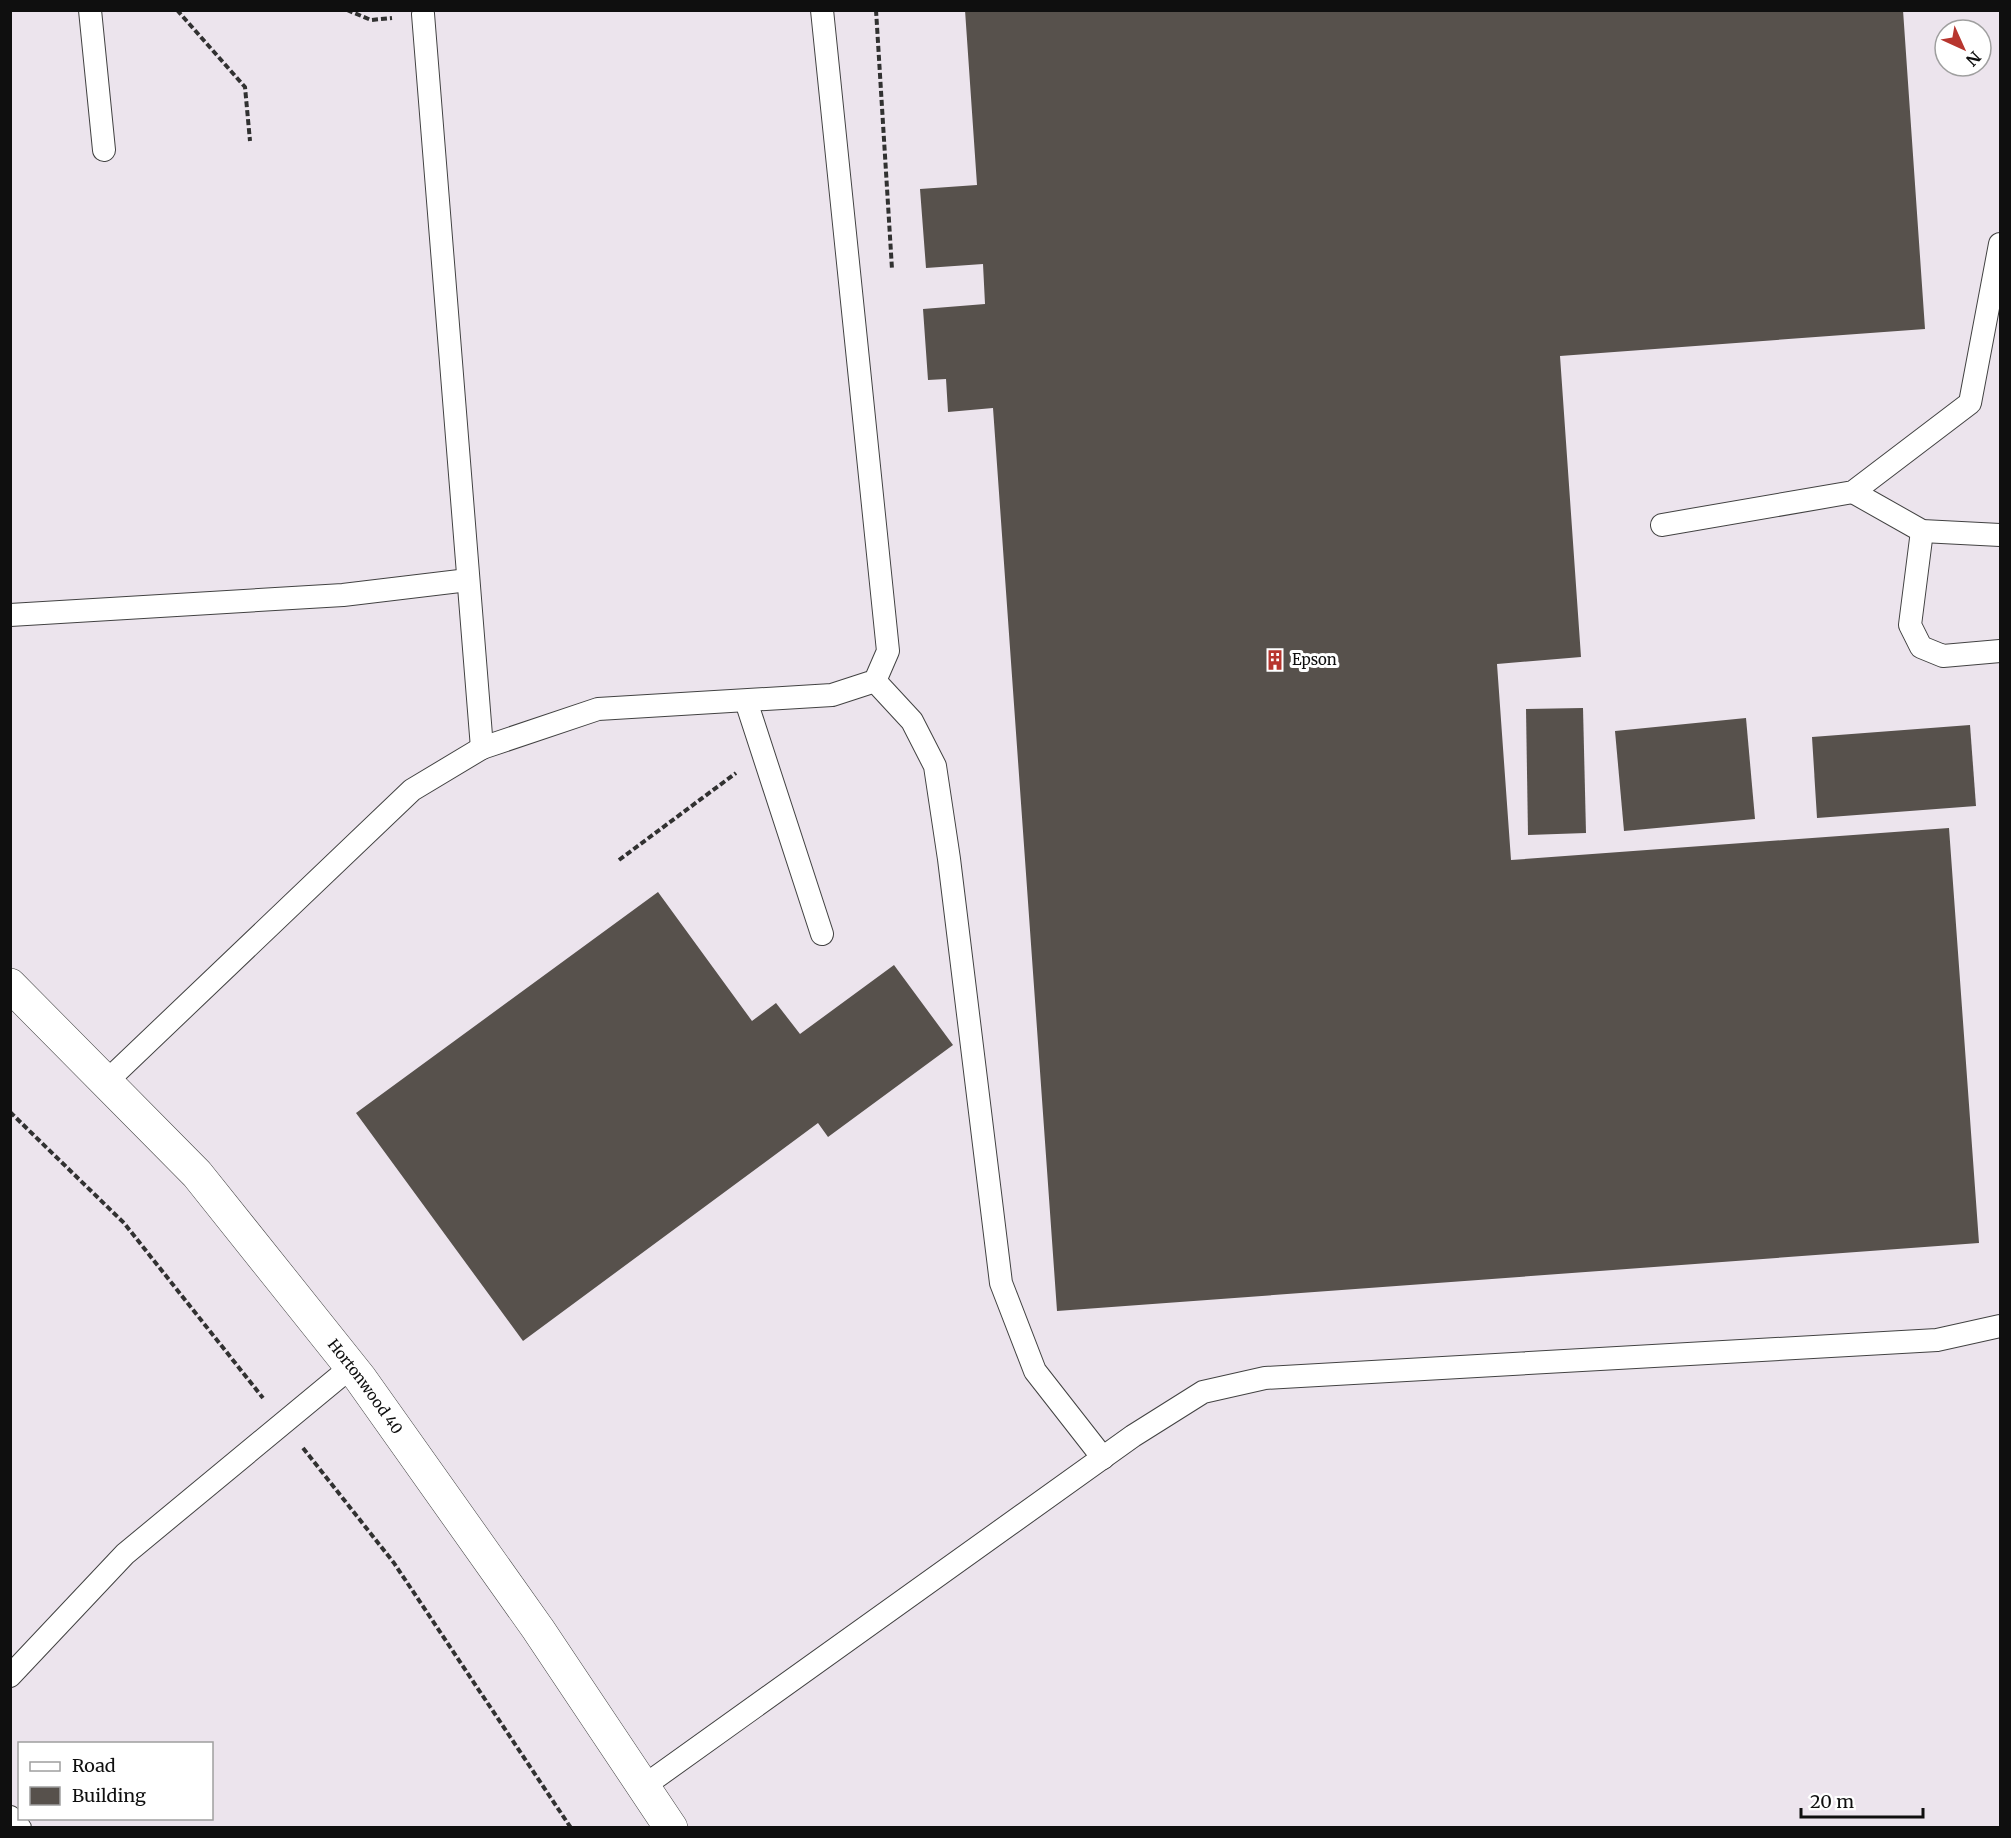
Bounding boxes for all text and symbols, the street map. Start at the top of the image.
north arrow [1933,18,1993,78]
text: N [1962,47,1985,70]
building icon: Epson [1263,648,1287,672]
place label: Epson [1292,650,1337,669]
street label: Hortonwood 40 [324,1335,407,1438]
legend [18,1742,213,1820]
text: Road [72,1754,116,1777]
scale bar [1801,1781,1922,1819]
text: Building [72,1784,146,1807]
text: 20 m [1810,1790,1854,1813]

